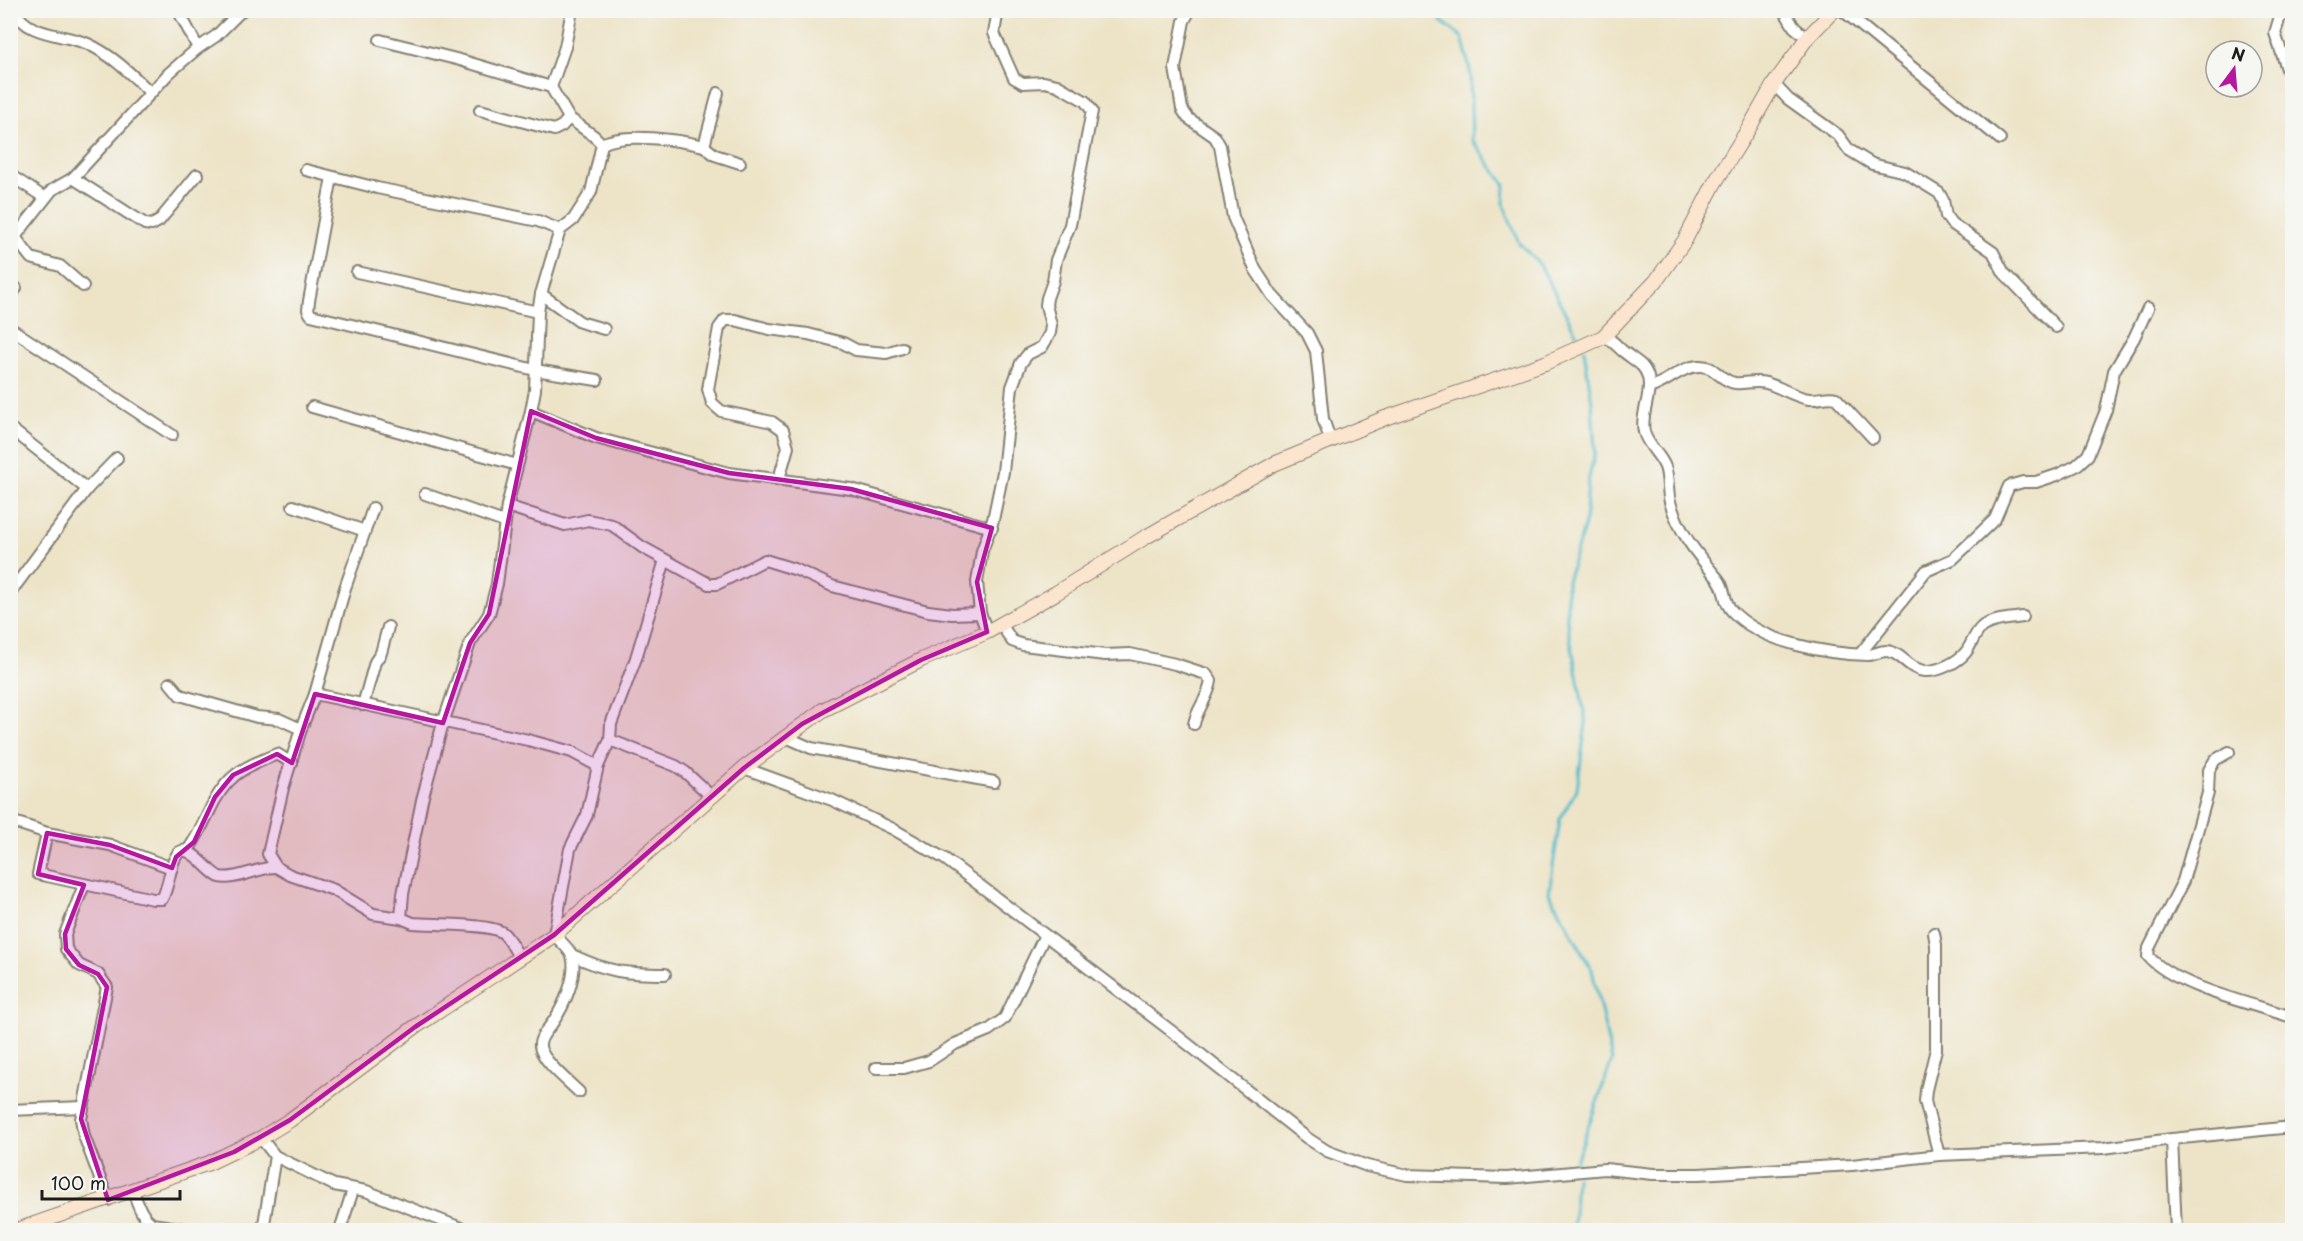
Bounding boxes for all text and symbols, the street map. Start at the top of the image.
north arrow [2204,39,2264,99]
text: N [2229,40,2248,67]
scale bar [42,1163,180,1201]
text: 100 m [51,1169,106,1196]

